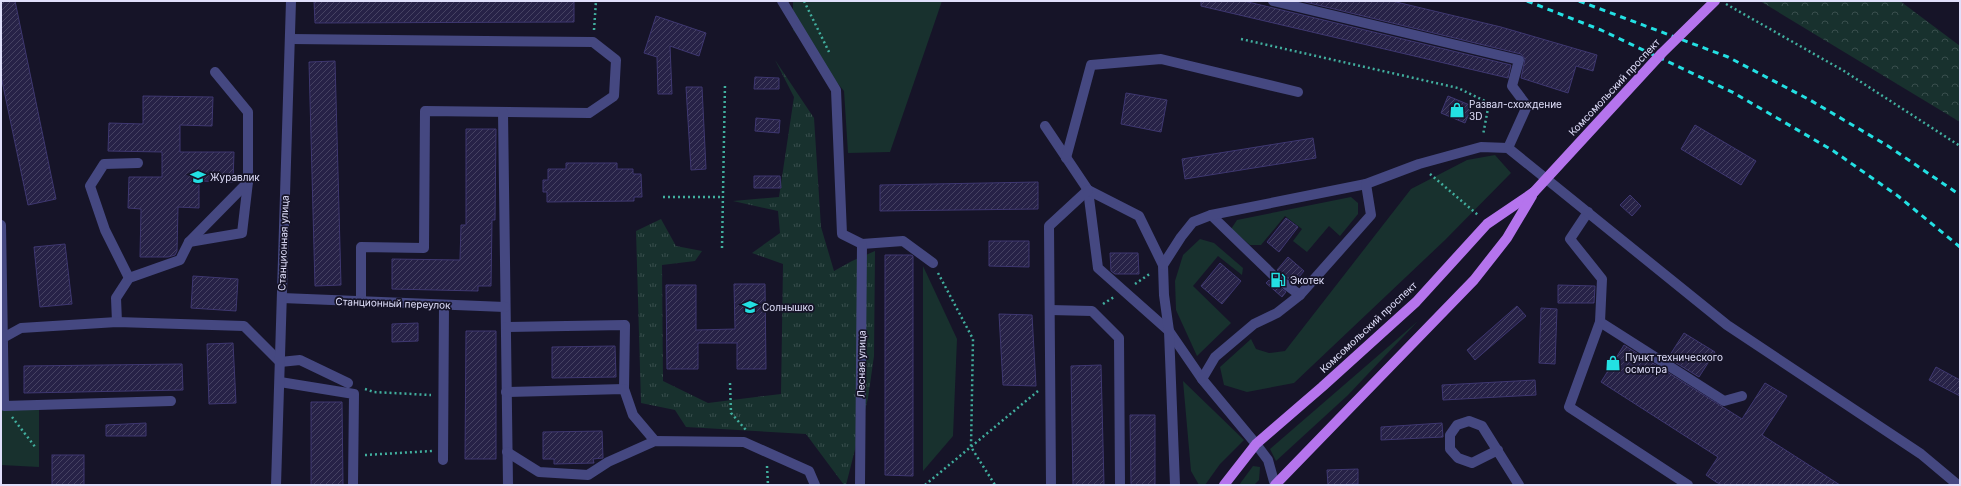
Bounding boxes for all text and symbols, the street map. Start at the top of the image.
street label: Комсомольский проспект [1566,36,1662,138]
place label: Развал-схождение 3D [1469,98,1562,122]
shop icon: Развал-схождение 3D [1448,101,1466,119]
school or university icon: Журавлик [189,168,207,186]
place label: Журавлик [210,171,260,183]
street label: Станционная улица [275,195,291,291]
fuel station icon: Экотек [1269,271,1287,289]
place label: Экотек [1290,274,1325,286]
street label: Комсомольский проспект [1317,279,1419,375]
street label: Станционный переулок [335,295,451,311]
school or university icon: Солнышко [741,298,759,316]
place label: Солнышко [762,301,814,313]
street label: Лесная улица [854,330,868,398]
place label: Пункт технического осмотра [1625,351,1723,375]
shop icon: Пункт технического осмотра [1604,354,1622,372]

